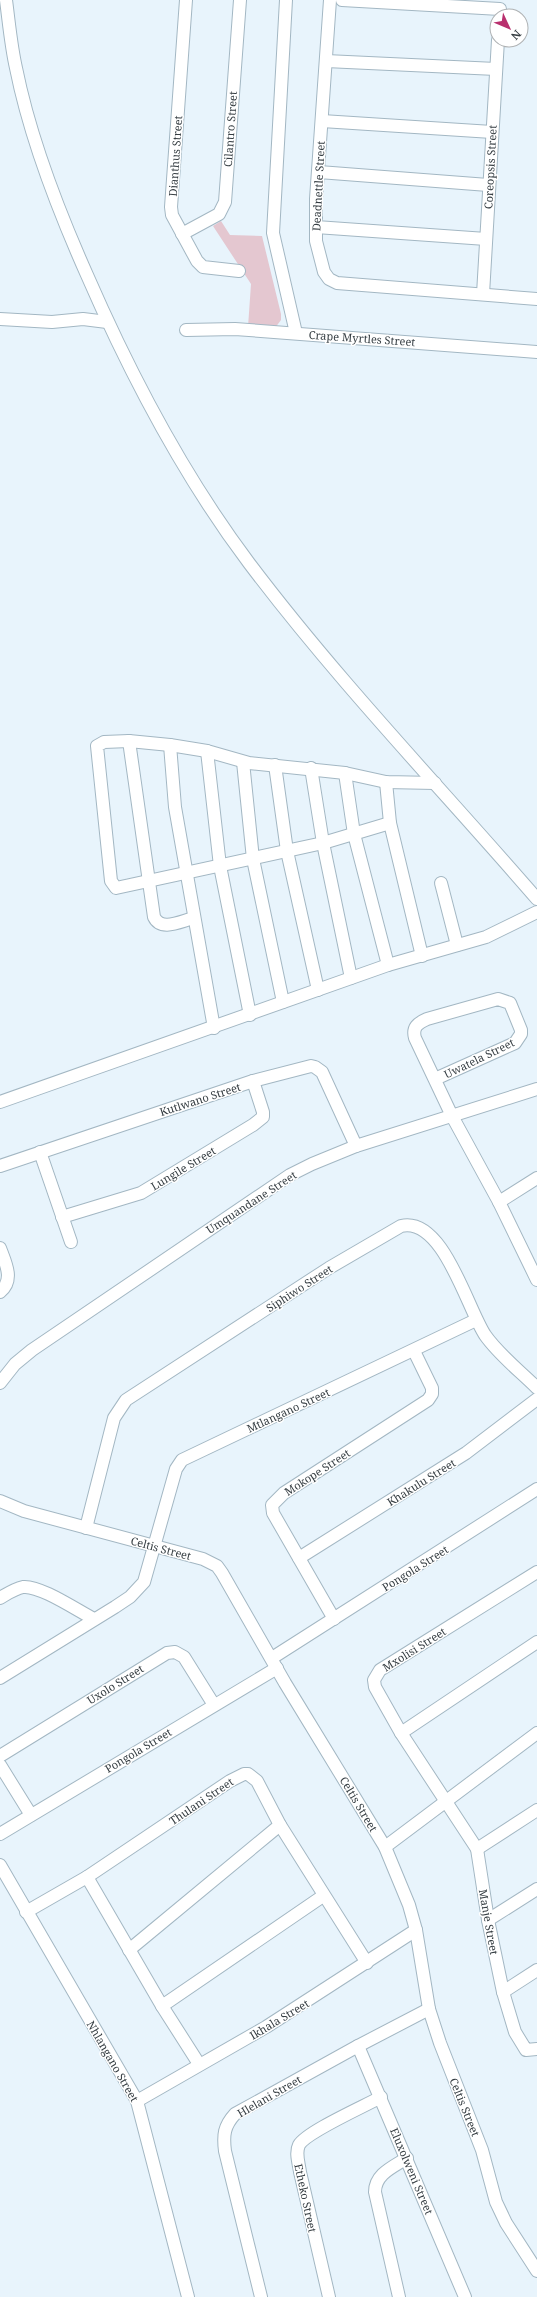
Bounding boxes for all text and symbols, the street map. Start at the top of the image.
north arrow [489,8,529,48]
text: N [508,27,525,44]
street label: Cilantro Street [220,90,240,167]
street label: Dianthus Street [165,115,185,197]
street label: Coreopsis Street [480,124,500,209]
street label: Deadnettle Street [308,140,328,232]
street label: Crape Myrtles Street [308,327,416,349]
street label: Uwatela Street [441,1034,517,1082]
street label: Kutlwano Street [158,1079,243,1119]
street label: Lungile Street [148,1143,218,1193]
street label: Umquandane Street [203,1167,299,1237]
street label: Siphiwo Street [263,1261,335,1315]
street label: Mtlangano Street [244,1384,332,1436]
street label: Mokope Street [281,1445,353,1499]
street label: Khakulu Street [384,1455,458,1509]
street label: Celtis Street [129,1533,193,1563]
street label: Pongola Street [379,1542,451,1594]
street label: Mxolisi Street [380,1624,449,1674]
street label: Uxolo Street [84,1661,146,1707]
street label: Pongola Street [102,1724,174,1776]
street label: Thulani Street [166,1774,236,1828]
street label: Celtis Street [337,1774,381,1835]
street label: Manje Street [476,1888,502,1956]
street label: Ikhala Street [247,1995,312,2043]
street label: Nhlangano Street [84,2018,142,2104]
street label: Hlelani Street [234,2071,304,2120]
street label: Celtis Street [446,2075,484,2139]
street label: Eluxolweni Street [387,2125,437,2217]
street label: Etheko Street [291,2162,321,2234]

